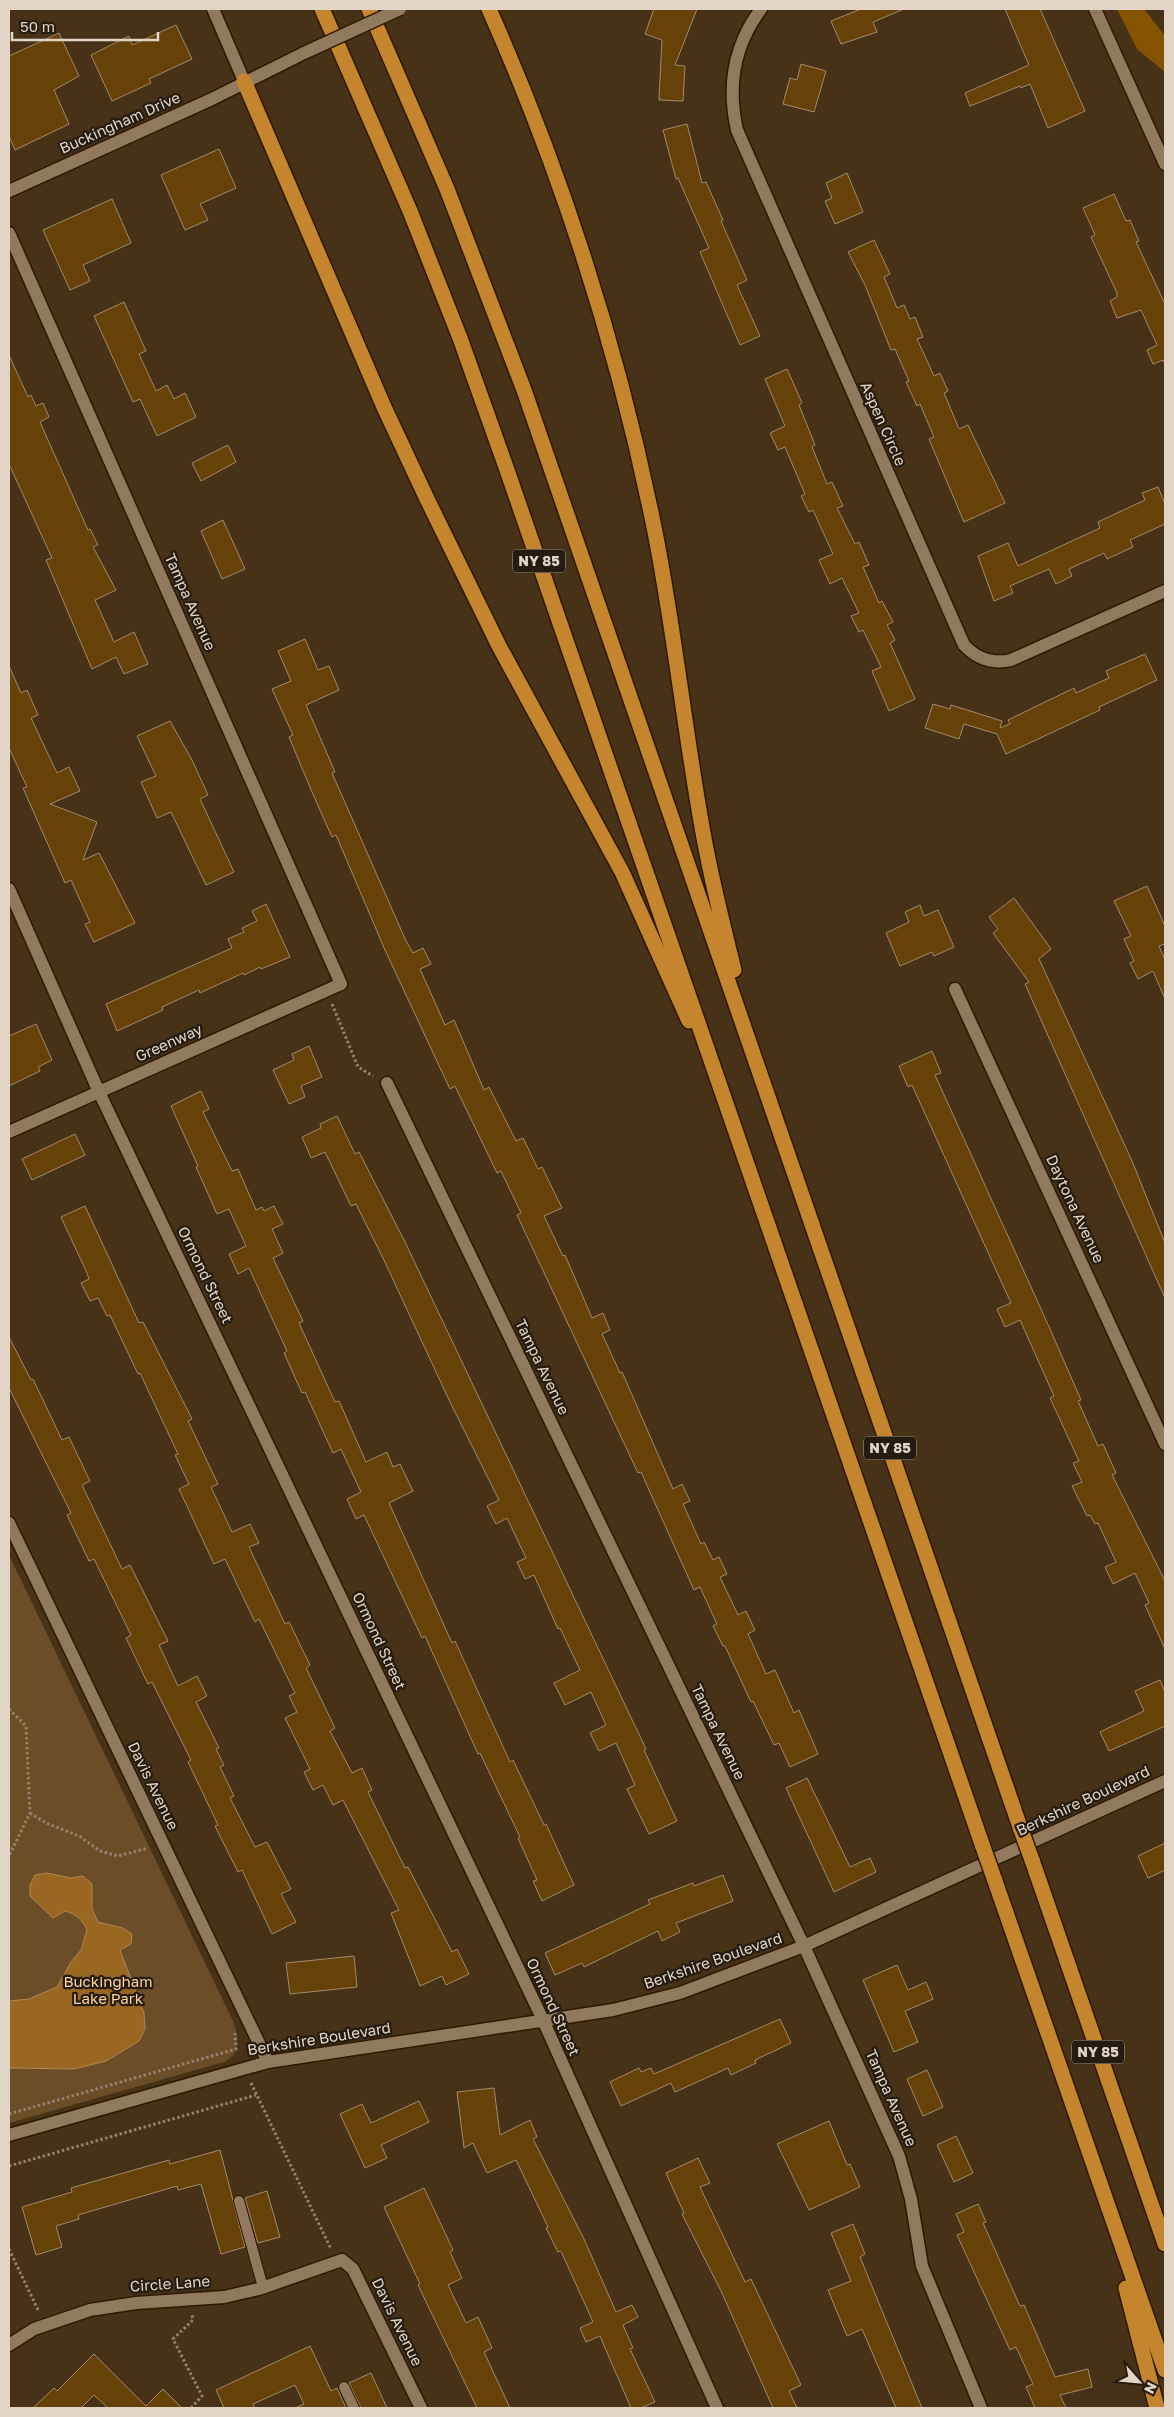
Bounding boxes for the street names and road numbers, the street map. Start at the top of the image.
street label: Buckingham Drive [56,87,183,157]
street label: Aspen Circle [857,379,911,469]
street label: Tampa Avenue [162,550,220,653]
road number: NY 85 [513,550,565,572]
street label: Greenway [132,1019,205,1065]
street label: Daytona Avenue [1043,1152,1109,1266]
street label: Ormond Street [175,1223,237,1326]
street label: Tampa Avenue [512,1316,574,1418]
road number: NY 85 [864,1436,916,1460]
street label: Ormond Street [349,1589,410,1692]
street label: Tampa Avenue [688,1681,750,1783]
street label: Davis Avenue [125,1739,183,1833]
street label: Berkshire Boulevard [1013,1761,1152,1839]
street label: Berkshire Boulevard [641,1928,784,1992]
street label: Ormond Street [523,1955,584,2058]
street label: Berkshire Boulevard [246,2018,392,2058]
road number: NY 85 [1072,2040,1124,2064]
street label: Tampa Avenue [863,2046,921,2149]
street label: Circle Lane [129,2271,211,2295]
street label: Davis Avenue [369,2275,427,2369]

